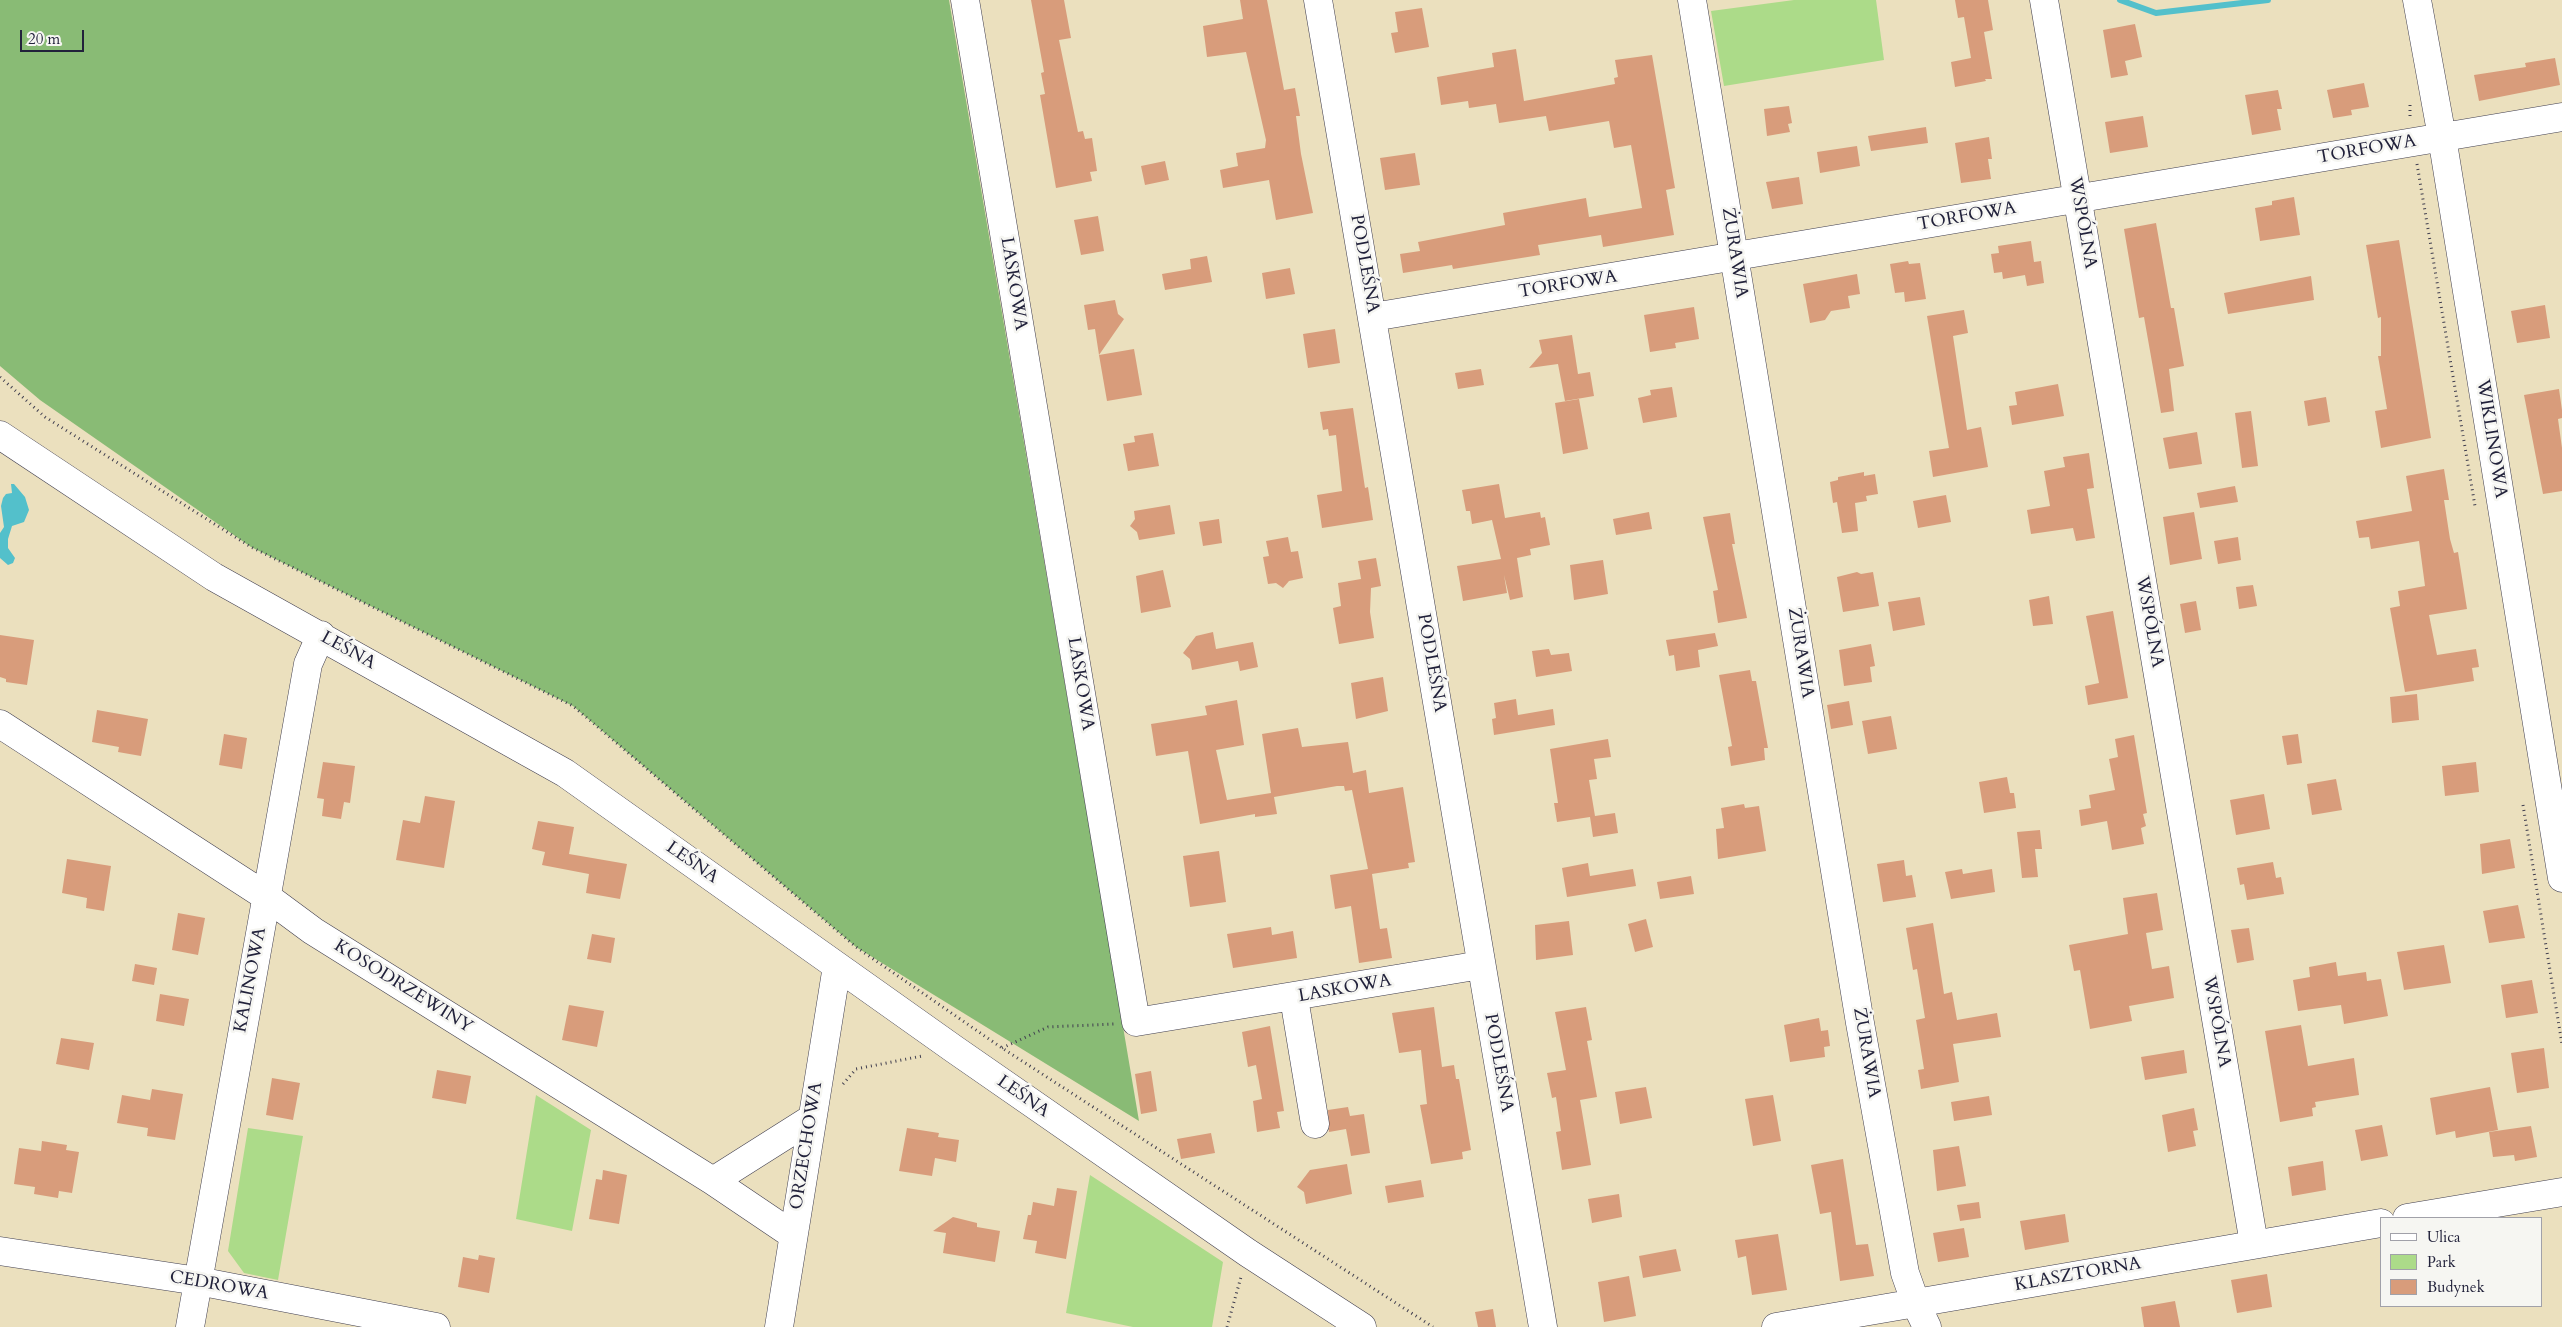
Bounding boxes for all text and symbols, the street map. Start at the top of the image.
scale bar [22,20,86,52]
text: 20 m [28,29,60,49]
street label: TORFOWA [2316,131,2418,169]
street label: WSPÓLNA [2063,176,2101,270]
street label: TORFOWA [1916,198,2018,236]
street label: ŻURAWIA [1716,206,1752,300]
street label: PODLEŚNA [1345,213,1383,315]
street label: LASKOWA [995,236,1031,332]
street label: TORFOWA [1517,267,1619,303]
street label: WIKLINOWA [2471,378,2511,500]
street label: WSPÓLNA [2130,575,2168,669]
street label: ŻURAWIA [1782,606,1818,700]
street label: PODLEŚNA [1412,612,1450,714]
street label: LEŚNA [317,627,379,675]
street label: LASKOWA [1062,636,1098,732]
street label: LEŚNA [662,837,722,889]
street label: KALINOWA [230,926,272,1034]
street label: KOSODRZEWINY [330,936,476,1038]
street label: LASKOWA [1297,970,1393,1008]
street label: WSPÓLNA [2197,975,2235,1069]
street label: ŻURAWIA [1847,1006,1885,1100]
street label: PODLEŚNA [1479,1012,1517,1114]
street label: LEŚNA [993,1071,1053,1123]
street label: ORZECHOWA [786,1081,828,1211]
legend [2380,1217,2542,1307]
text: Ulica [2427,1227,2461,1247]
text: Park [2427,1252,2456,1272]
street label: KLASZTORNA [2013,1253,2143,1297]
street label: CEDROWA [168,1267,270,1305]
text: Budynek [2427,1277,2485,1297]

